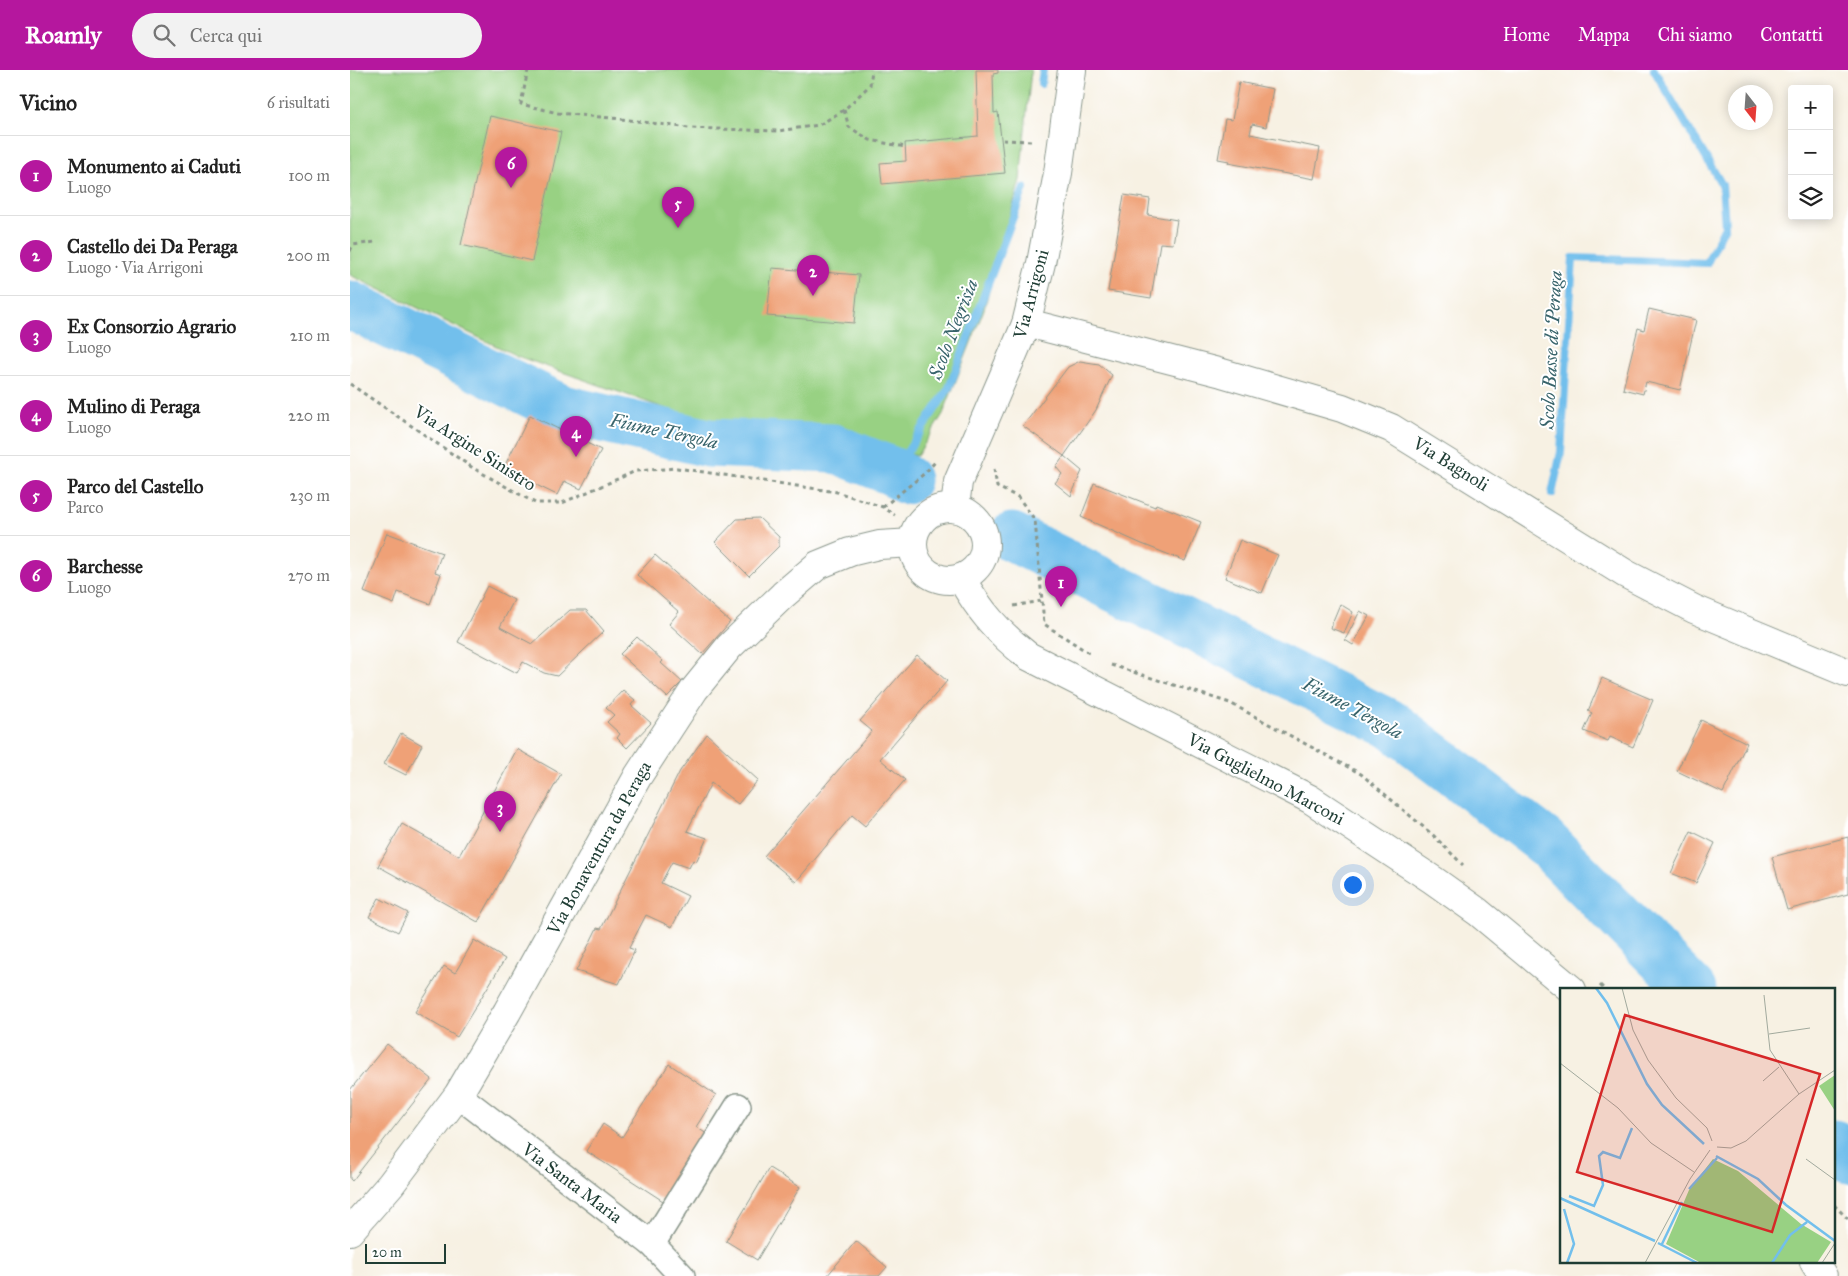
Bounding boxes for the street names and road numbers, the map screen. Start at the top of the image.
street label: Via Arrigoni [1008,247,1054,342]
street label: Via Argine Sinistro [408,400,540,496]
street label: Via Bagnoli [1408,431,1493,497]
street label: Via Guglielmo Marconi [1182,728,1348,831]
street label: Via Bonaventura da Peraga [542,757,657,940]
street label: Via Santa Maria [517,1138,627,1228]

